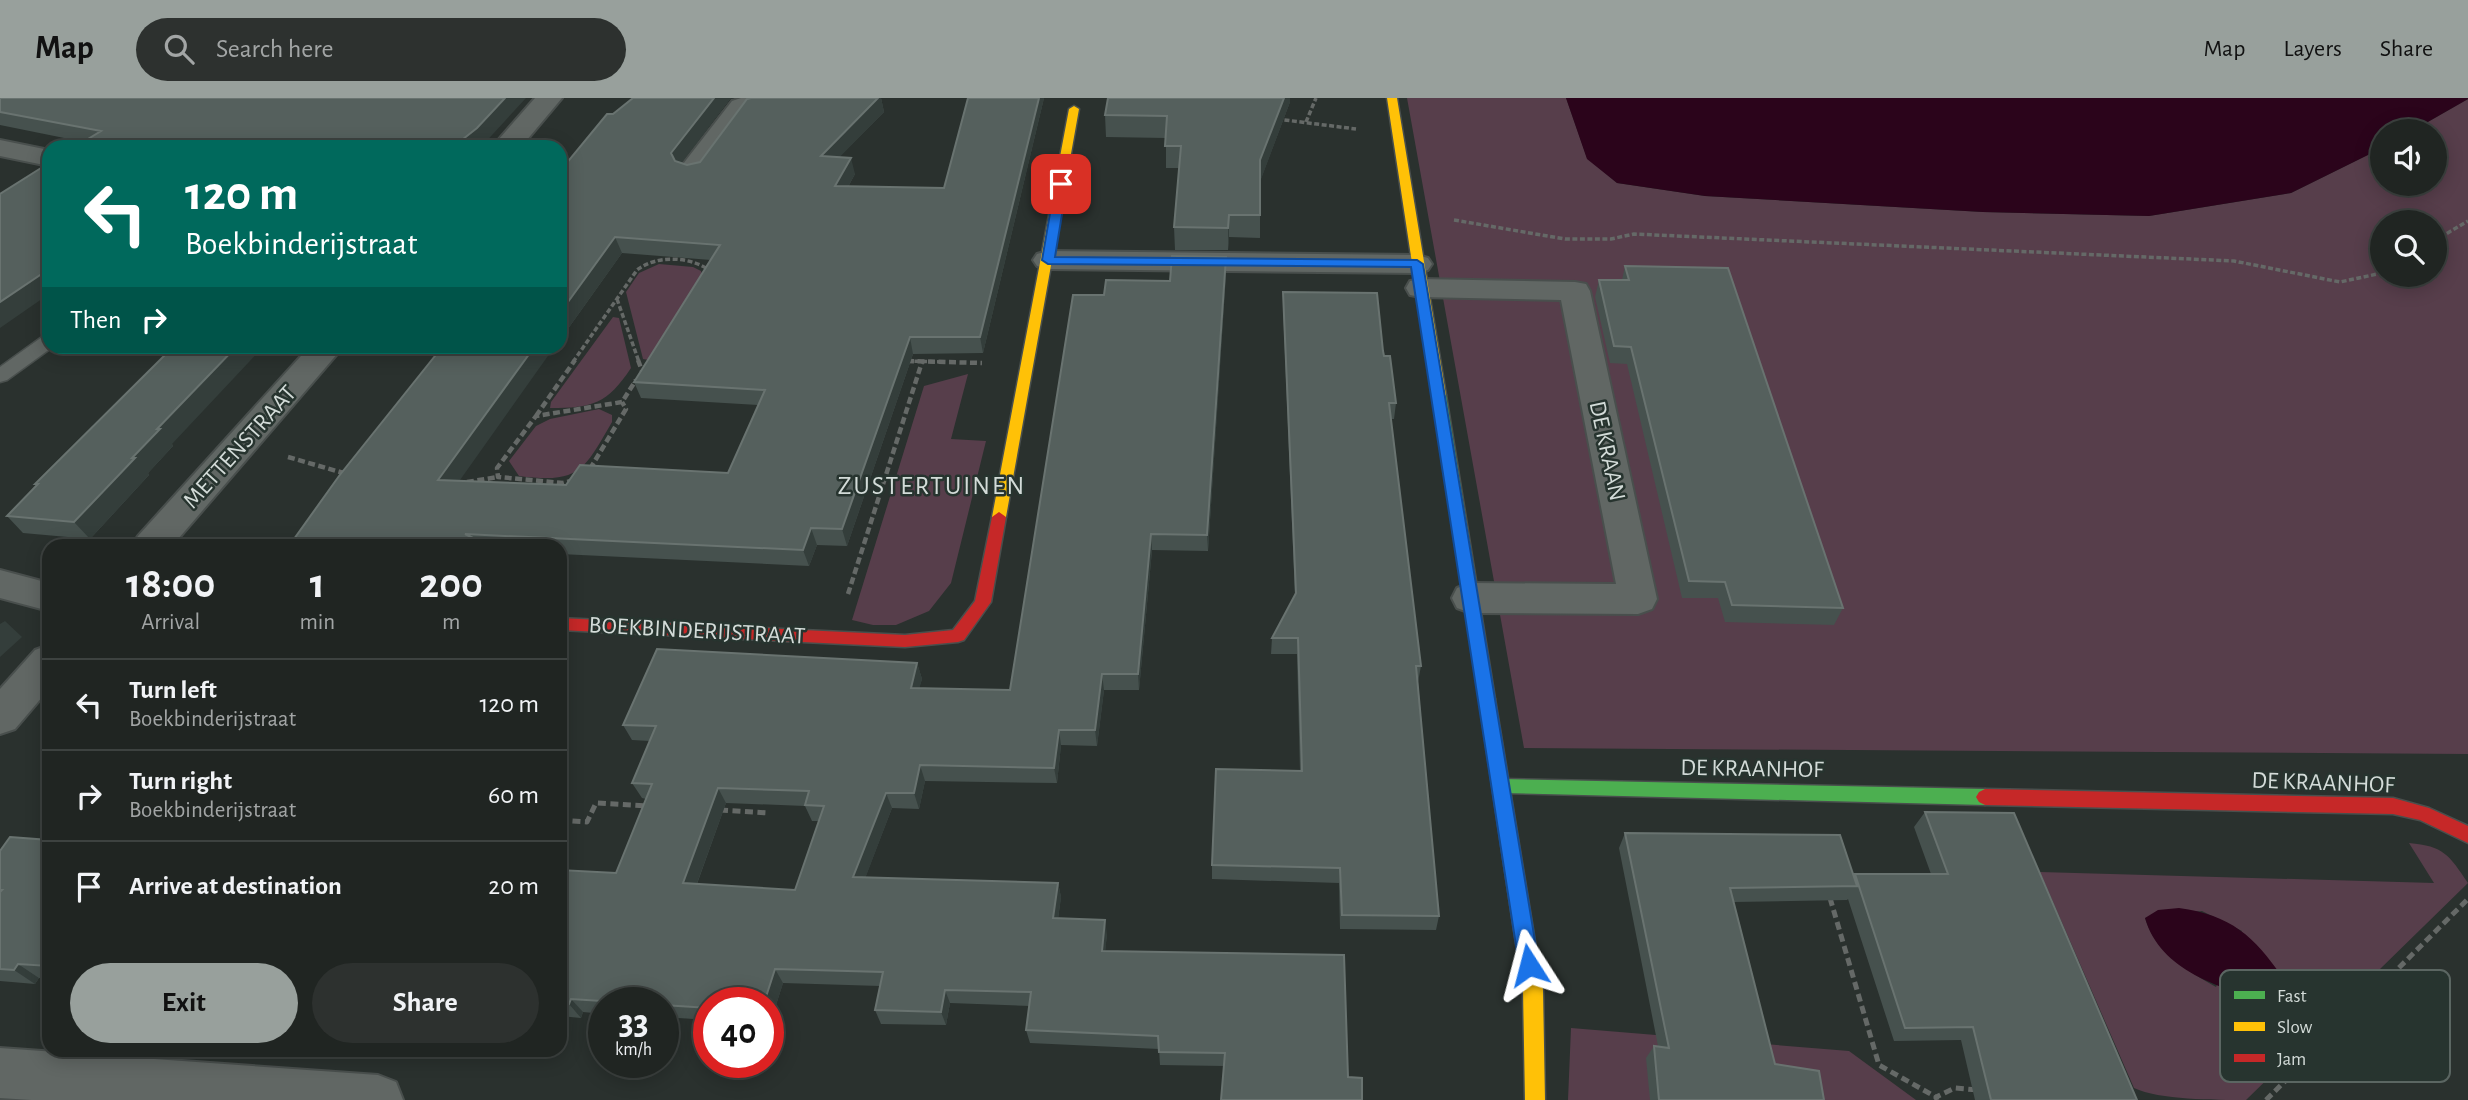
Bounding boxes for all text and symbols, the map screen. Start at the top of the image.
search box [136,18,626,81]
icon: search [160,30,198,68]
text: Map [35,32,94,65]
text: Search here [216,36,334,62]
text: Map [2203,37,2245,61]
text: Layers [2283,37,2342,61]
text: Share [2380,37,2433,61]
map controls [2370,119,2447,287]
button: sound [2370,119,2447,196]
pin [1031,154,1091,214]
icon: arrive [1042,165,1080,203]
icon: left [70,168,161,259]
text: 120 m [185,170,298,219]
button: search [2370,210,2447,287]
text: Boekbinderijstraat [185,228,417,260]
icon: right [135,301,173,339]
text: Then [70,307,121,333]
street label: METTENSTRAAT [179,381,301,513]
street label: DE KRAAN [1585,399,1629,503]
district label: ZUSTERTUINEN [838,473,1026,499]
text: 18:00 [126,563,215,605]
text: 1 [310,563,325,605]
text: 200 [419,563,483,605]
text: Arrival [141,611,200,634]
text: min [299,611,335,634]
text: m [442,611,460,634]
street label: BOEKBINDERIJSTRAAT [588,613,806,649]
text: Turn left [129,677,217,703]
icon: left [70,686,108,724]
text: 120 m [479,691,539,717]
text: Boekbinderijstraat [129,708,296,731]
street label: DE KRAANHOF [1680,756,1824,782]
text: Turn right [129,768,232,794]
street label: DE KRAANHOF [2251,769,2396,798]
icon: right [70,777,108,815]
text: 60 m [488,782,539,808]
text: Boekbinderijstraat [129,799,296,822]
icon: arrive [70,868,108,906]
text: Arrive at destination [129,873,342,899]
text: 20 m [488,873,539,899]
position arrow [1492,928,1566,1002]
button: Exit [70,963,298,1043]
button: Share [312,963,539,1043]
legend [2220,970,2450,1082]
speed limit sign: 40 [693,987,784,1078]
text: Fast [2277,987,2307,1006]
text: 33 [618,1006,649,1041]
text: Slow [2277,1018,2313,1037]
text: km/h [615,1041,652,1059]
text: Jam [2277,1050,2306,1069]

